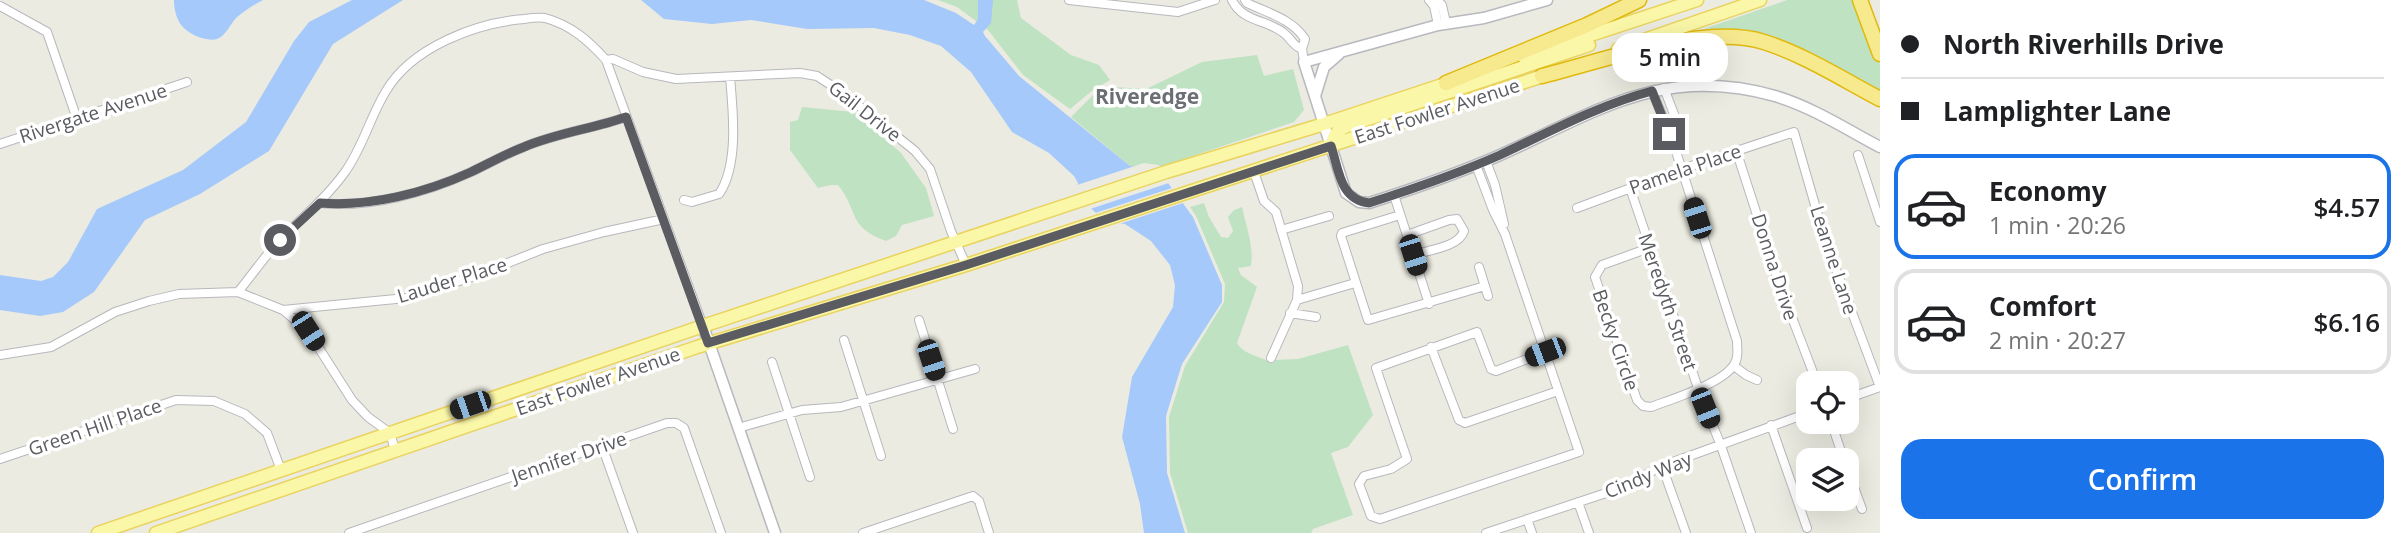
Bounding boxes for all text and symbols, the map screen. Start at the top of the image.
text: North Riverhills Drive [1943,26,2224,62]
callout: 5 min [1611,32,1727,82]
text: 5 min [1639,41,1701,73]
street label: East Fowler Avenue [1351,72,1523,150]
street label: Gail Drive [823,74,907,148]
street label: Rivergate Avenue [16,77,170,149]
district label: Riveredge [1095,82,1199,110]
text: Lamplighter Lane [1943,93,2171,129]
route end [1653,118,1685,150]
street label: Pamela Place [1625,138,1745,200]
text: Economy [1989,173,2107,209]
icon: car [1905,175,1968,238]
text: $4.57 [2313,189,2380,225]
car [1681,195,1714,241]
street label: Leanne Lane [1804,202,1864,318]
text: 1 min · 20:26 [1989,209,2126,241]
street label: Donna Drive [1746,210,1804,324]
route start [264,224,296,256]
street label: Meredyth Street [1632,230,1704,374]
car [1397,232,1430,278]
street label: Lauder Place [394,251,510,309]
street label: Becky Circle [1587,286,1645,394]
text: Comfort [1989,288,2096,324]
icon: car [1905,290,1968,353]
text: $6.16 [2313,304,2380,340]
car [288,308,329,354]
text: 2 min · 20:27 [1989,324,2126,356]
car [1522,335,1569,369]
car [915,337,948,383]
street label: East Fowler Avenue [512,341,684,421]
map controls [1796,371,1859,511]
button: locate [1796,371,1859,434]
car [1688,385,1723,431]
car [447,388,494,422]
street label: Green Hill Place [25,392,165,462]
street label: Jennifer Drive [506,425,630,490]
button: Confirm [1901,439,2384,519]
street label: Cindy Way [1600,446,1696,504]
button: layers [1796,448,1859,511]

